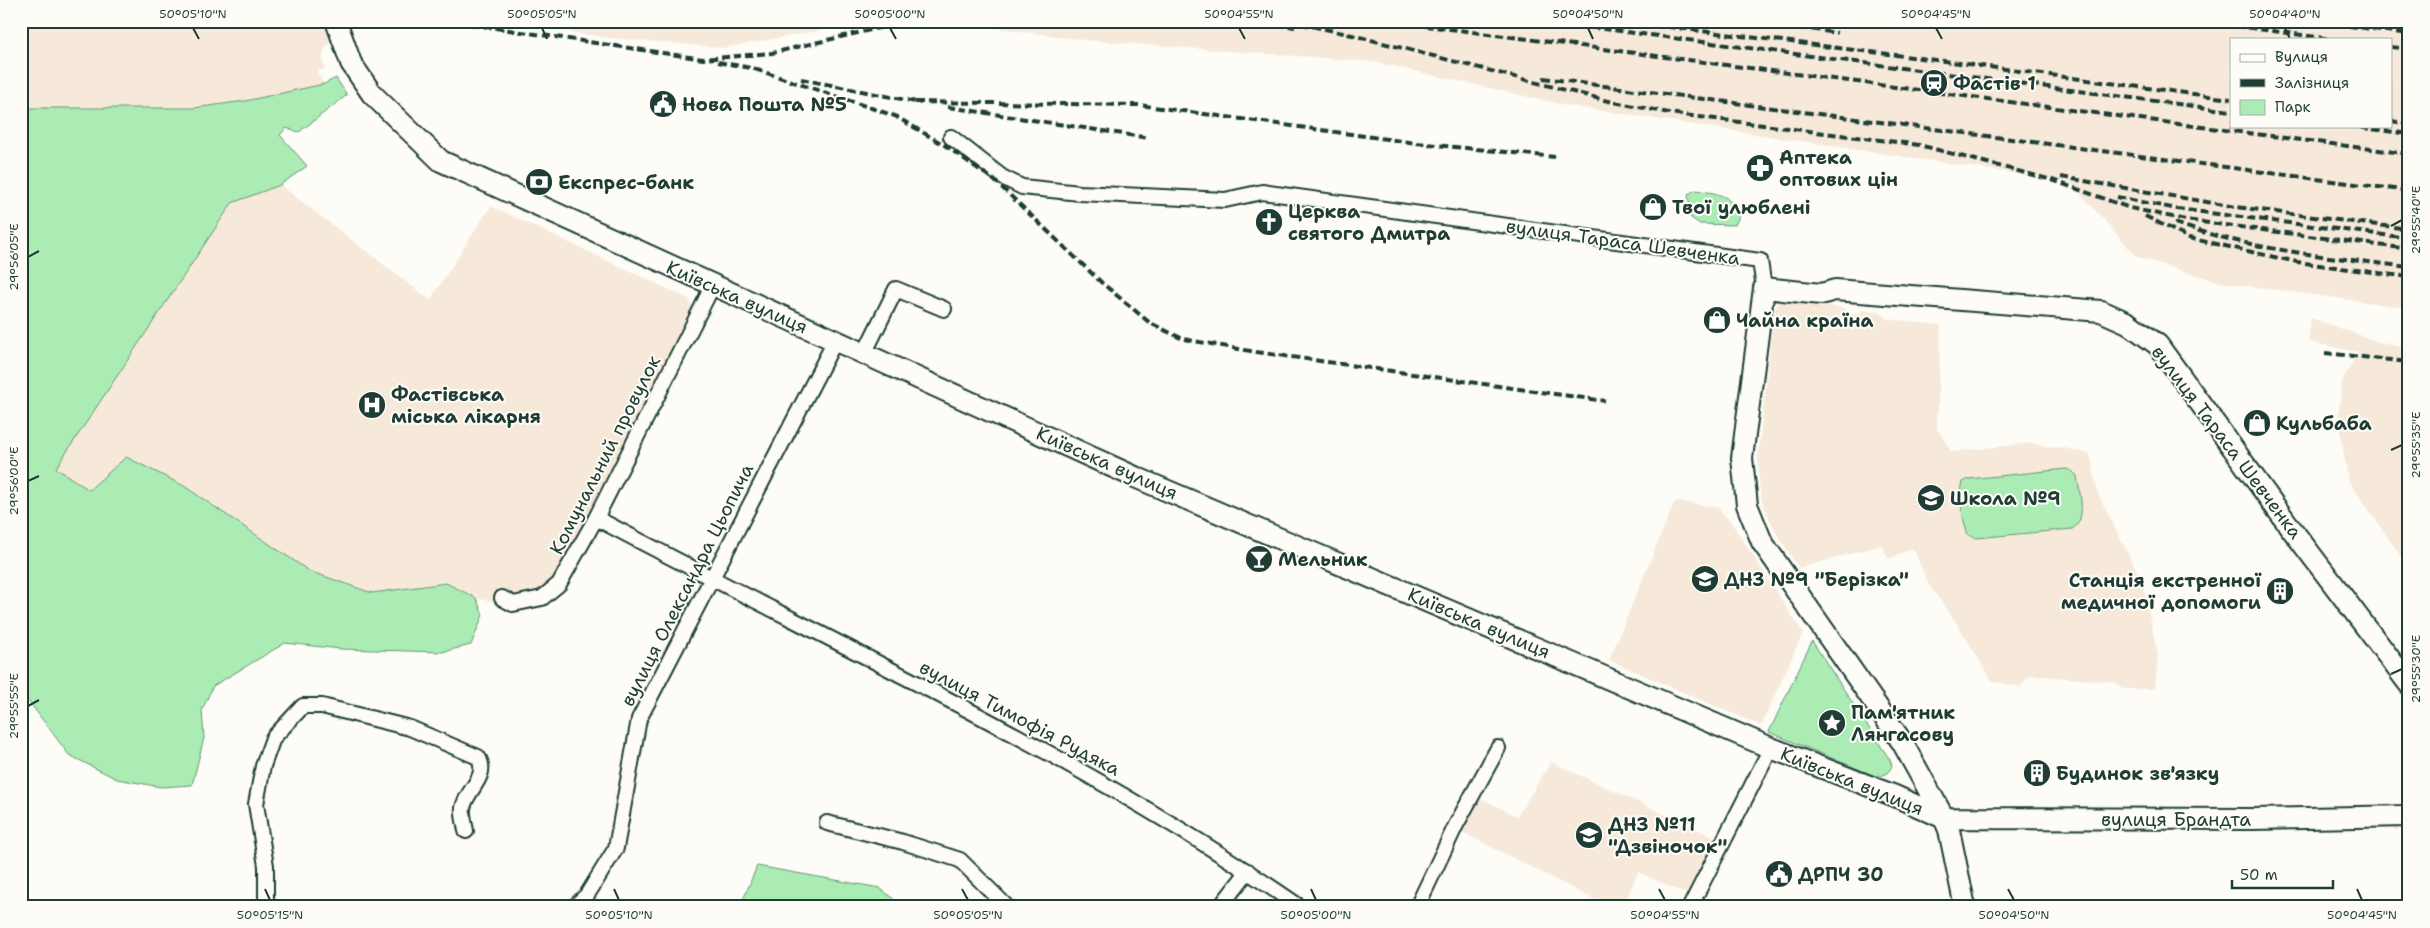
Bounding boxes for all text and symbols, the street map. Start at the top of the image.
text: 50°05'10"N [159,6,227,22]
text: 50°05'05"N [507,6,577,22]
text: 50°05'00"N [855,6,925,22]
text: 50°04'55"N [1204,6,1274,22]
text: 50°04'50"N [1553,6,1623,22]
text: 50°04'45"N [1901,6,1971,22]
text: 50°04'40"N [2249,6,2321,22]
legend [2230,38,2392,128]
text: Вулиця [2275,47,2328,67]
station icon: Фастів 1 [1919,68,1949,98]
place label: Фастів 1 [1953,71,2036,96]
text: Залізниця [2275,73,2349,93]
public building icon: Нова Пошта №5 [648,89,678,119]
place label: Нова Пошта №5 [682,92,847,117]
text: Парк [2275,97,2311,117]
place label: Аптека оптових цін [1779,145,1898,192]
pharmacy icon: Аптека оптових цін [1745,153,1775,183]
bank icon: Експрес-банк [524,167,554,197]
place label: Експрес-банк [558,170,694,195]
text: 29°55'40"E [2408,186,2424,254]
shop icon: Твої улюблені [1638,192,1668,222]
place label: Твої улюблені [1672,195,1810,220]
place label: Церква святого Дмитра [1288,199,1450,246]
church icon: Церква святого Дмитра [1254,207,1284,237]
street label: вулиця Тараса Шевченка [1504,213,1742,271]
text: 29°56'05"E [6,223,22,291]
street label: Київська вулиця [662,255,812,339]
shop icon: Чайна країна [1702,305,1732,335]
place label: Чайна країна [1736,308,1874,333]
street label: вулиця Тараса Шевченка [2146,340,2308,544]
street label: Комунальний провулок [544,351,666,559]
place label: Фастівська міська лікарня [391,382,541,429]
hospital icon: Фастівська міська лікарня [357,390,387,420]
shop icon: Кульбаба [2242,408,2272,438]
place label: Кульбаба [2276,411,2372,436]
text: 29°55'35"E [2408,412,2424,479]
street label: Київська вулиця [1032,421,1182,505]
text: 29°56'00"E [6,447,22,516]
street label: вулиця Олександра Цьопича [615,459,759,711]
school or university icon: Школа №9 [1916,483,1946,513]
place label: Школа №9 [1950,486,2061,511]
bar icon: Мельник [1244,544,1274,574]
place label: Мельник [1278,547,1368,572]
school or university icon: ДНЗ №9 "Берізка" [1690,564,1720,594]
place label: ДНЗ №9 "Берізка" [1724,567,1909,592]
place label: Станція екстренної медичної допомоги [2061,568,2262,615]
building icon: Станція екстренної медичної допомоги [2265,576,2295,606]
street label: Київська вулиця [1404,582,1554,664]
text: 29°55'30"E [2408,635,2424,703]
street label: вулиця Тимофія Рудяка [915,654,1125,782]
text: 29°55'55"E [6,673,22,739]
place label: Пам'ятник Лянгасову [1851,700,1955,747]
place icon: Пам'ятник Лянгасову [1817,708,1847,738]
street label: Київська вулиця [1777,741,1927,821]
building icon: Будинок зв'язку [2022,758,2052,788]
place label: Будинок зв'язку [2056,761,2219,786]
street label: вулиця Брандта [2101,807,2251,832]
place label: ДНЗ №11 "Дзвіночок" [1608,812,1727,859]
school or university icon: ДНЗ №11 "Дзвіночок" [1574,820,1604,850]
scale bar [2232,858,2334,890]
public building icon: ДРПЧ 30 [1764,859,1794,889]
place label: ДРПЧ 30 [1798,862,1884,887]
text: 50 m [2240,865,2278,885]
text: 50°05'15"N [237,907,303,923]
text: 50°05'10"N [585,907,653,923]
text: 50°05'05"N [933,907,1003,923]
text: 50°05'00"N [1281,907,1351,923]
text: 50°04'55"N [1630,907,1700,923]
text: 50°04'50"N [1979,907,2049,923]
text: 50°04'45"N [2327,907,2397,923]

